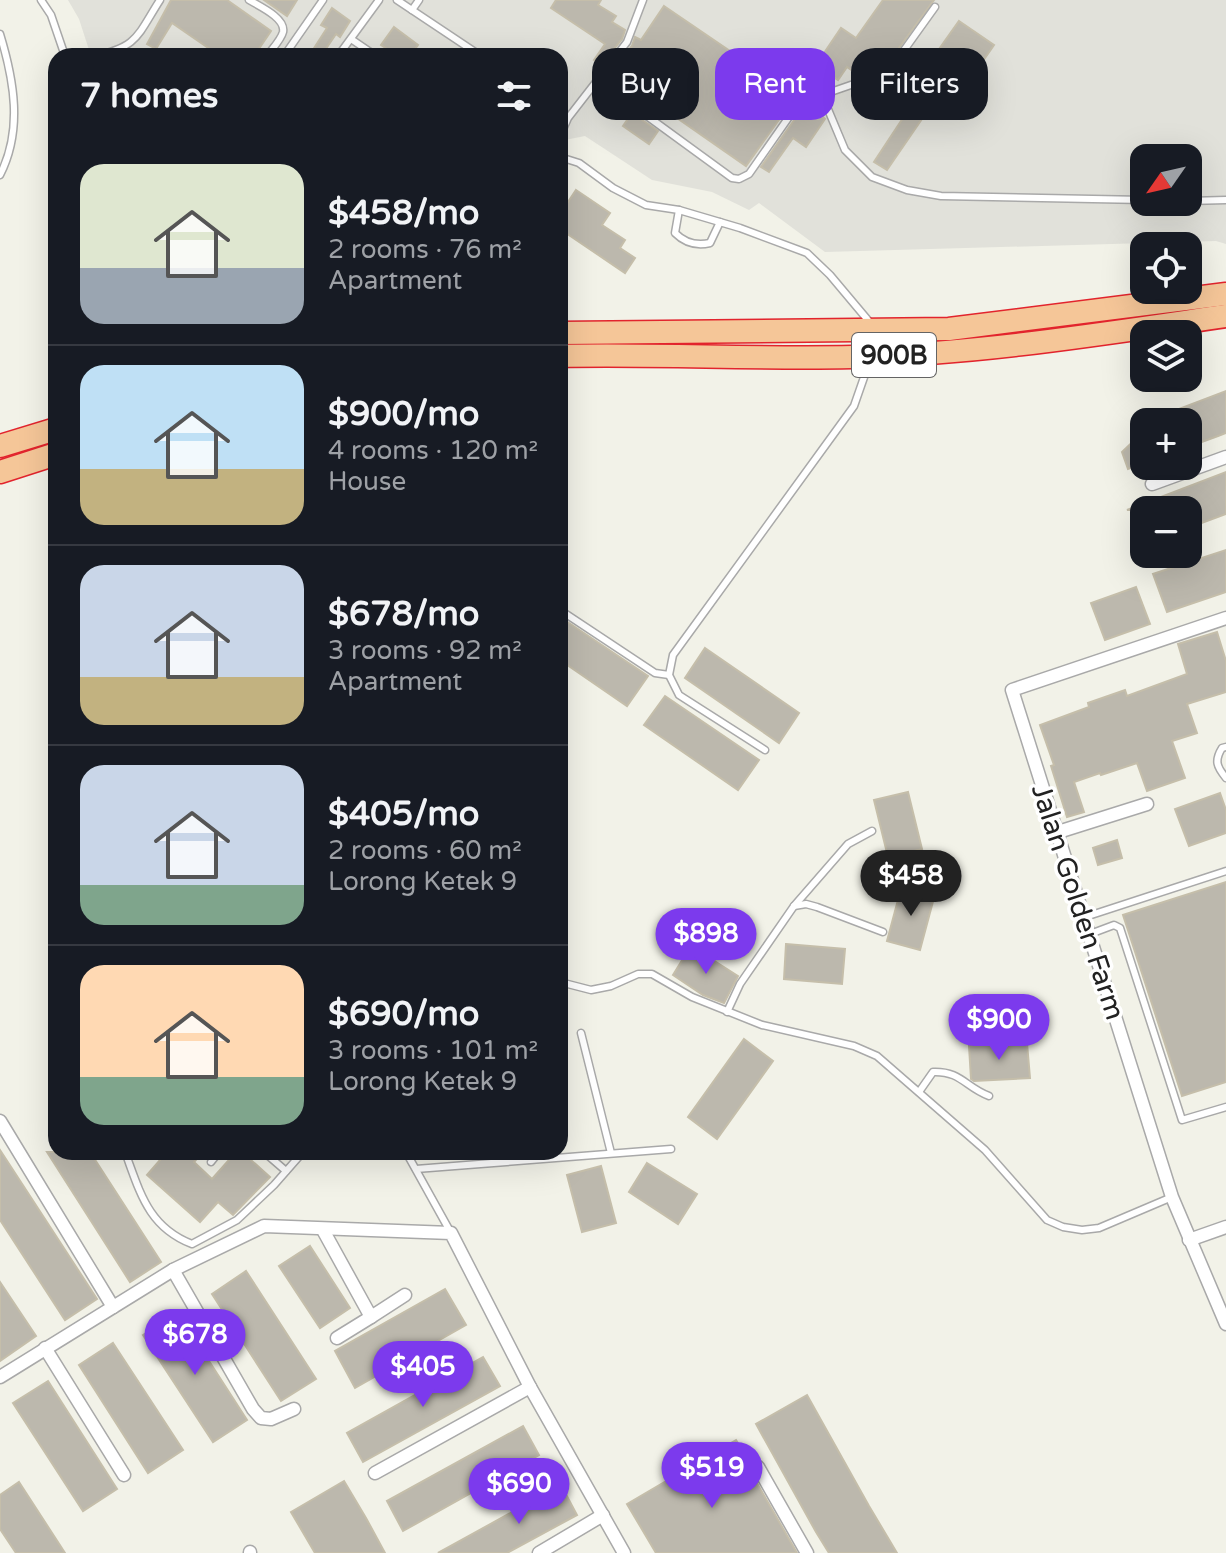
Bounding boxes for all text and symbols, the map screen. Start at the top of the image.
chip: Buy [592,48,699,120]
chip: Rent [715,48,835,120]
chip: Filters [851,48,988,120]
icon: filters [492,74,536,118]
text: 7 homes [80,76,218,117]
north arrow [1130,144,1202,216]
map controls [1130,144,1202,568]
text: $458/mo [328,193,479,234]
icon: home [144,196,240,292]
button: locate [1130,232,1202,304]
text: 2 rooms · 76 m² [328,234,522,265]
text: Apartment [328,265,462,296]
button: layers [1130,320,1202,392]
road number: 900B [852,333,936,377]
text: $900/mo [328,394,479,435]
icon: home [144,397,240,493]
button: + [1130,408,1202,480]
text: 4 rooms · 120 m² [328,435,538,466]
text: House [328,466,406,497]
button: − [1130,496,1202,568]
text: $678/mo [328,594,479,635]
icon: home [144,597,240,693]
text: 3 rooms · 92 m² [328,635,522,666]
text: Apartment [328,666,462,697]
street label: Jalan Golden Farm [1024,780,1132,1024]
text: $405/mo [328,794,479,835]
icon: home [144,797,240,893]
text: 2 rooms · 60 m² [328,835,522,866]
pin: $458 [864,850,958,918]
text: $458 [878,860,944,891]
text: Lorong Ketek 9 [328,866,517,897]
pin: $898 [659,908,753,976]
text: $898 [673,918,739,949]
text: $690/mo [328,994,479,1035]
pin: $900 [952,994,1046,1062]
icon: home [144,997,240,1093]
text: $900 [966,1004,1032,1035]
text: 3 rooms · 101 m² [328,1035,538,1066]
text: Lorong Ketek 9 [328,1066,517,1097]
pin: $678 [148,1309,242,1377]
text: $678 [162,1319,228,1350]
pin: $405 [376,1341,470,1409]
text: $405 [390,1351,456,1382]
pin: $519 [665,1442,759,1510]
text: $519 [679,1452,745,1483]
pin: $690 [472,1458,566,1526]
text: $690 [486,1468,552,1499]

